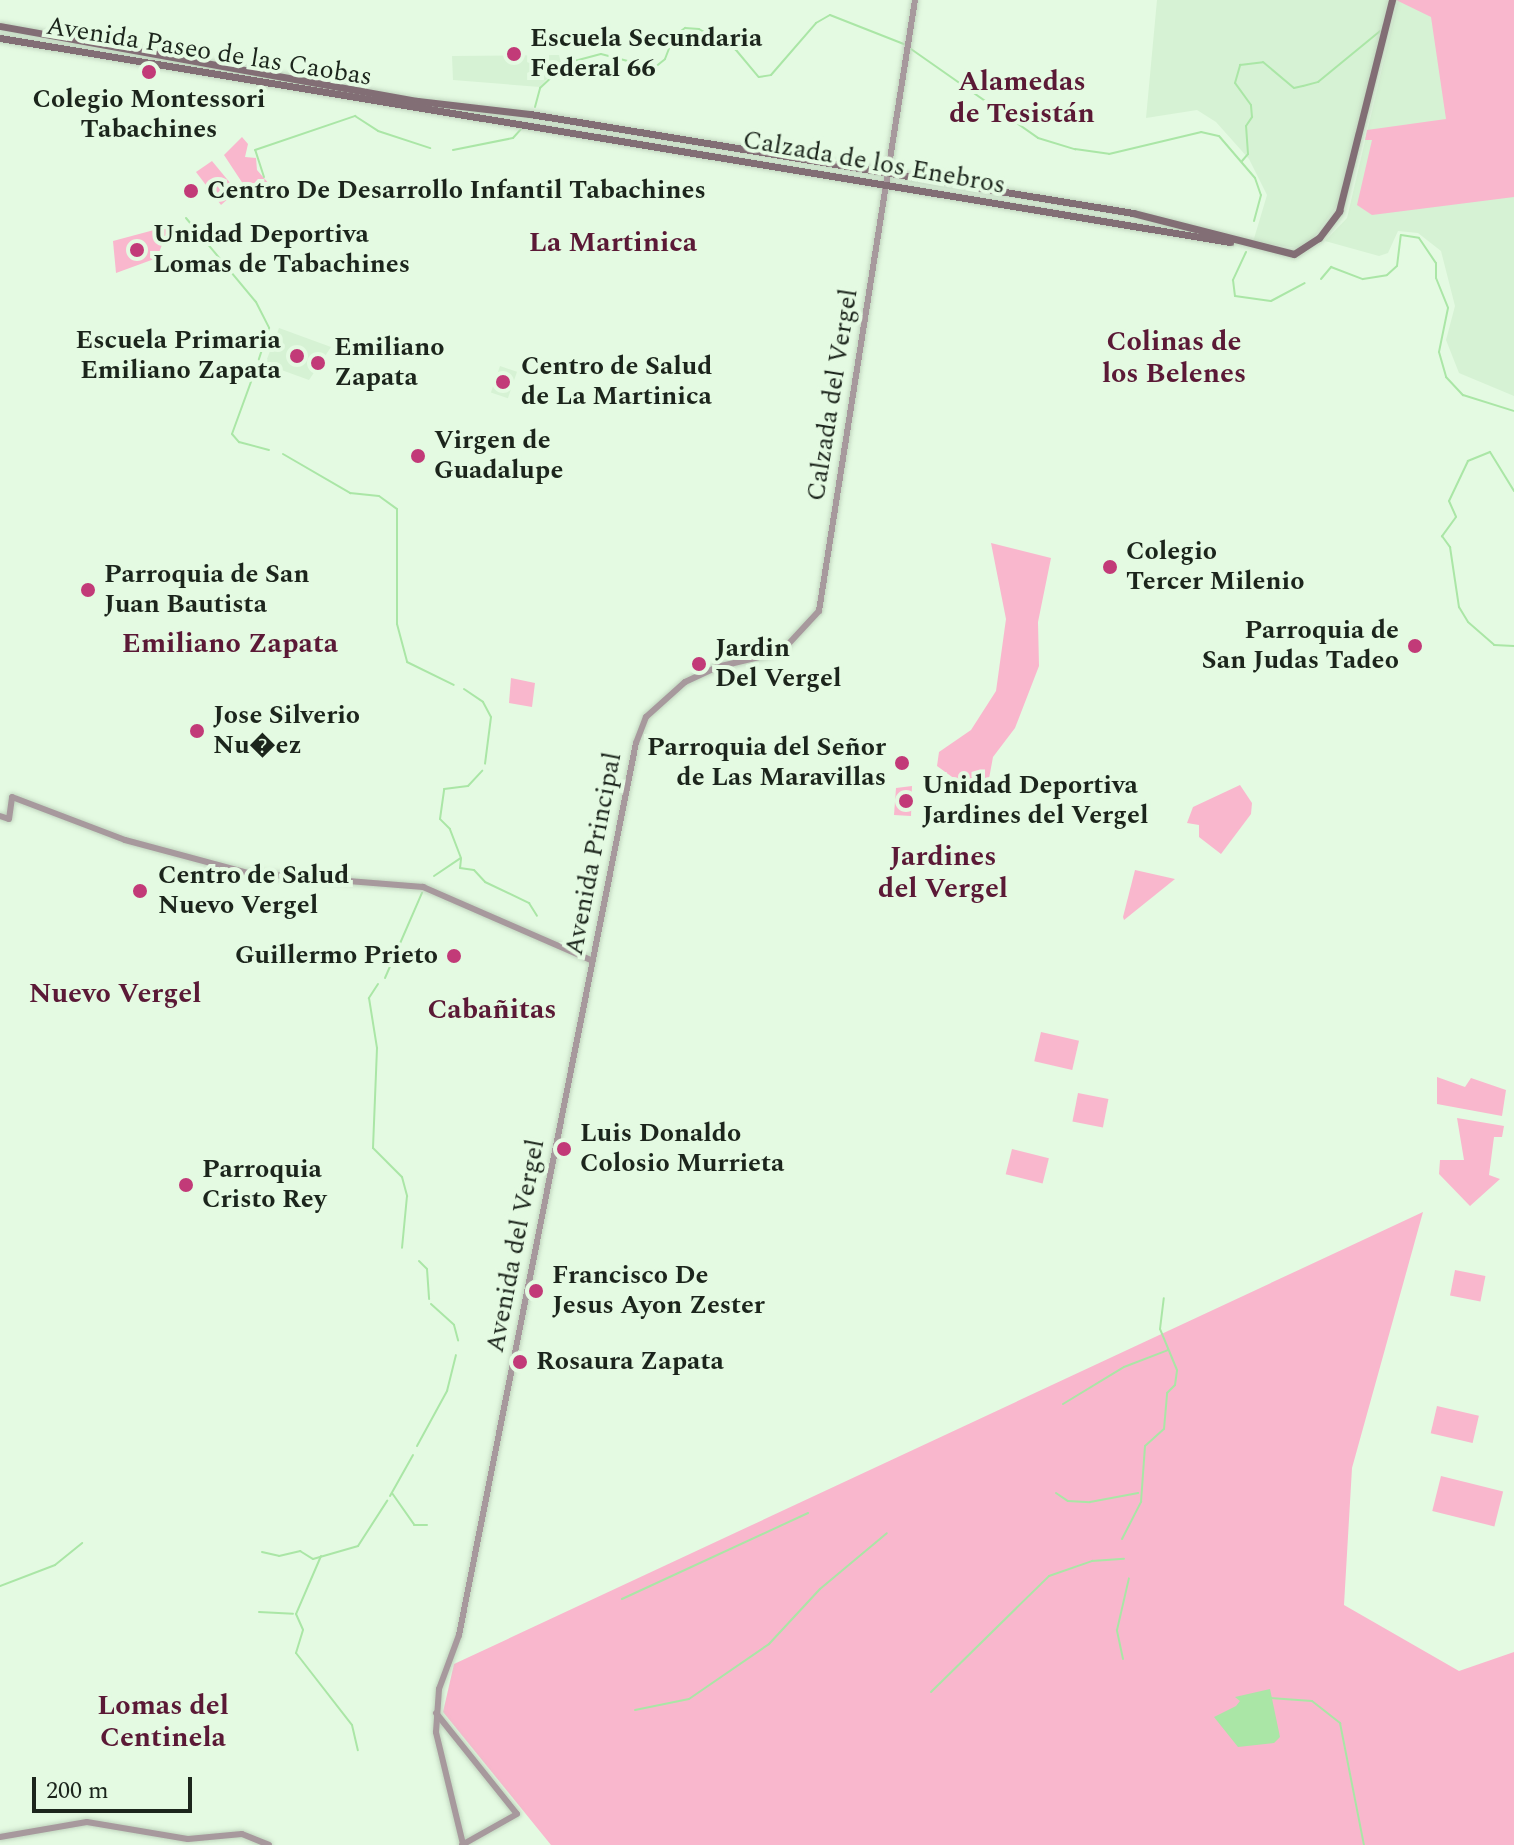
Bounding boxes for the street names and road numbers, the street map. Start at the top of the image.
street label: Avenida Paseo de las Caobas [44,11,374,93]
street label: Calzada de los Enebros [740,125,1008,201]
street label: Calzada del Vergel [801,287,865,503]
street label: Avenida Principal [559,750,629,958]
street label: Avenida del Vergel [480,1137,552,1355]

